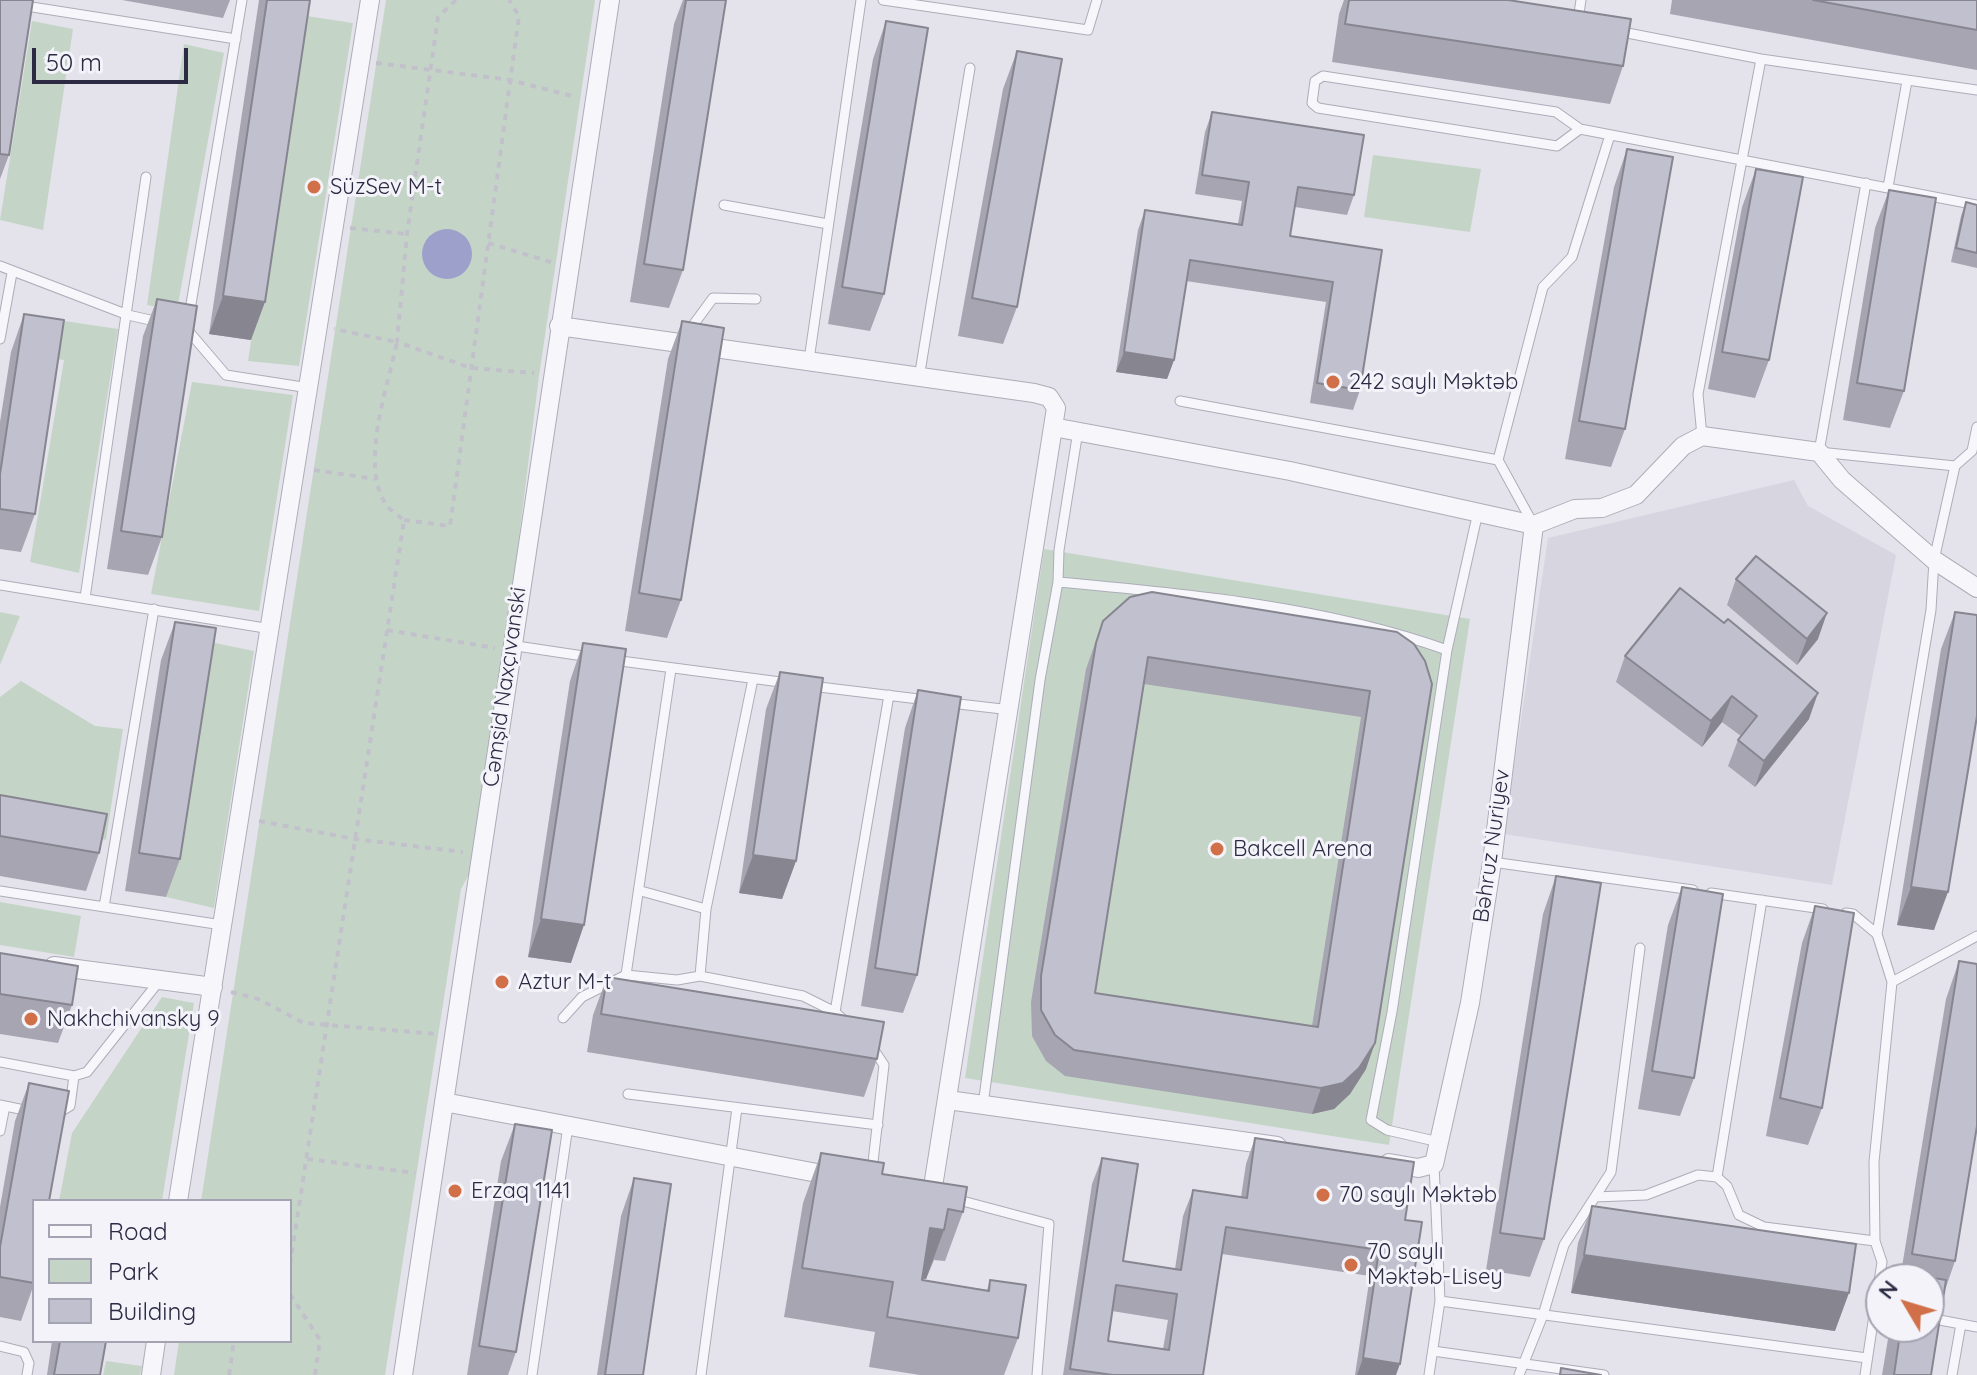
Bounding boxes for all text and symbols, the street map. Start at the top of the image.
scale bar [36,32,192,82]
text: 50 m [46,47,102,77]
place label: SüzSev M-t [330,174,442,200]
marker: SüzSev M-t [305,178,323,196]
place label: 242 saylı Məktəb [1349,369,1518,395]
marker: 242 saylı Məktəb [1324,373,1342,391]
street label: Cəmşid Naxçıvanski [478,585,532,789]
street label: Bəhruz Nuriyev [1468,767,1516,925]
place label: Bakcell Arena [1233,836,1373,862]
marker: Bakcell Arena [1208,840,1226,858]
place label: Aztur M-t [518,969,611,995]
marker: Aztur M-t [493,973,511,991]
place label: Nakhchivansky 9 [47,1006,220,1032]
marker: Nakhchivansky 9 [22,1010,40,1028]
place label: Erzaq 1141 [471,1178,571,1204]
marker: Erzaq 1141 [446,1182,464,1200]
place label: 70 saylı Məktəb [1339,1182,1497,1208]
marker: 70 saylı Məktəb [1314,1186,1332,1204]
legend [32,1199,292,1343]
text: Road [108,1216,168,1246]
place label: 70 saylı Məktəb-Lisey [1367,1239,1503,1290]
text: Park [108,1256,159,1286]
marker: 70 saylı Məktəb-Lisey [1342,1256,1360,1274]
north arrow [1865,1263,1945,1343]
text: N [1872,1274,1904,1304]
text: Building [108,1296,196,1326]

